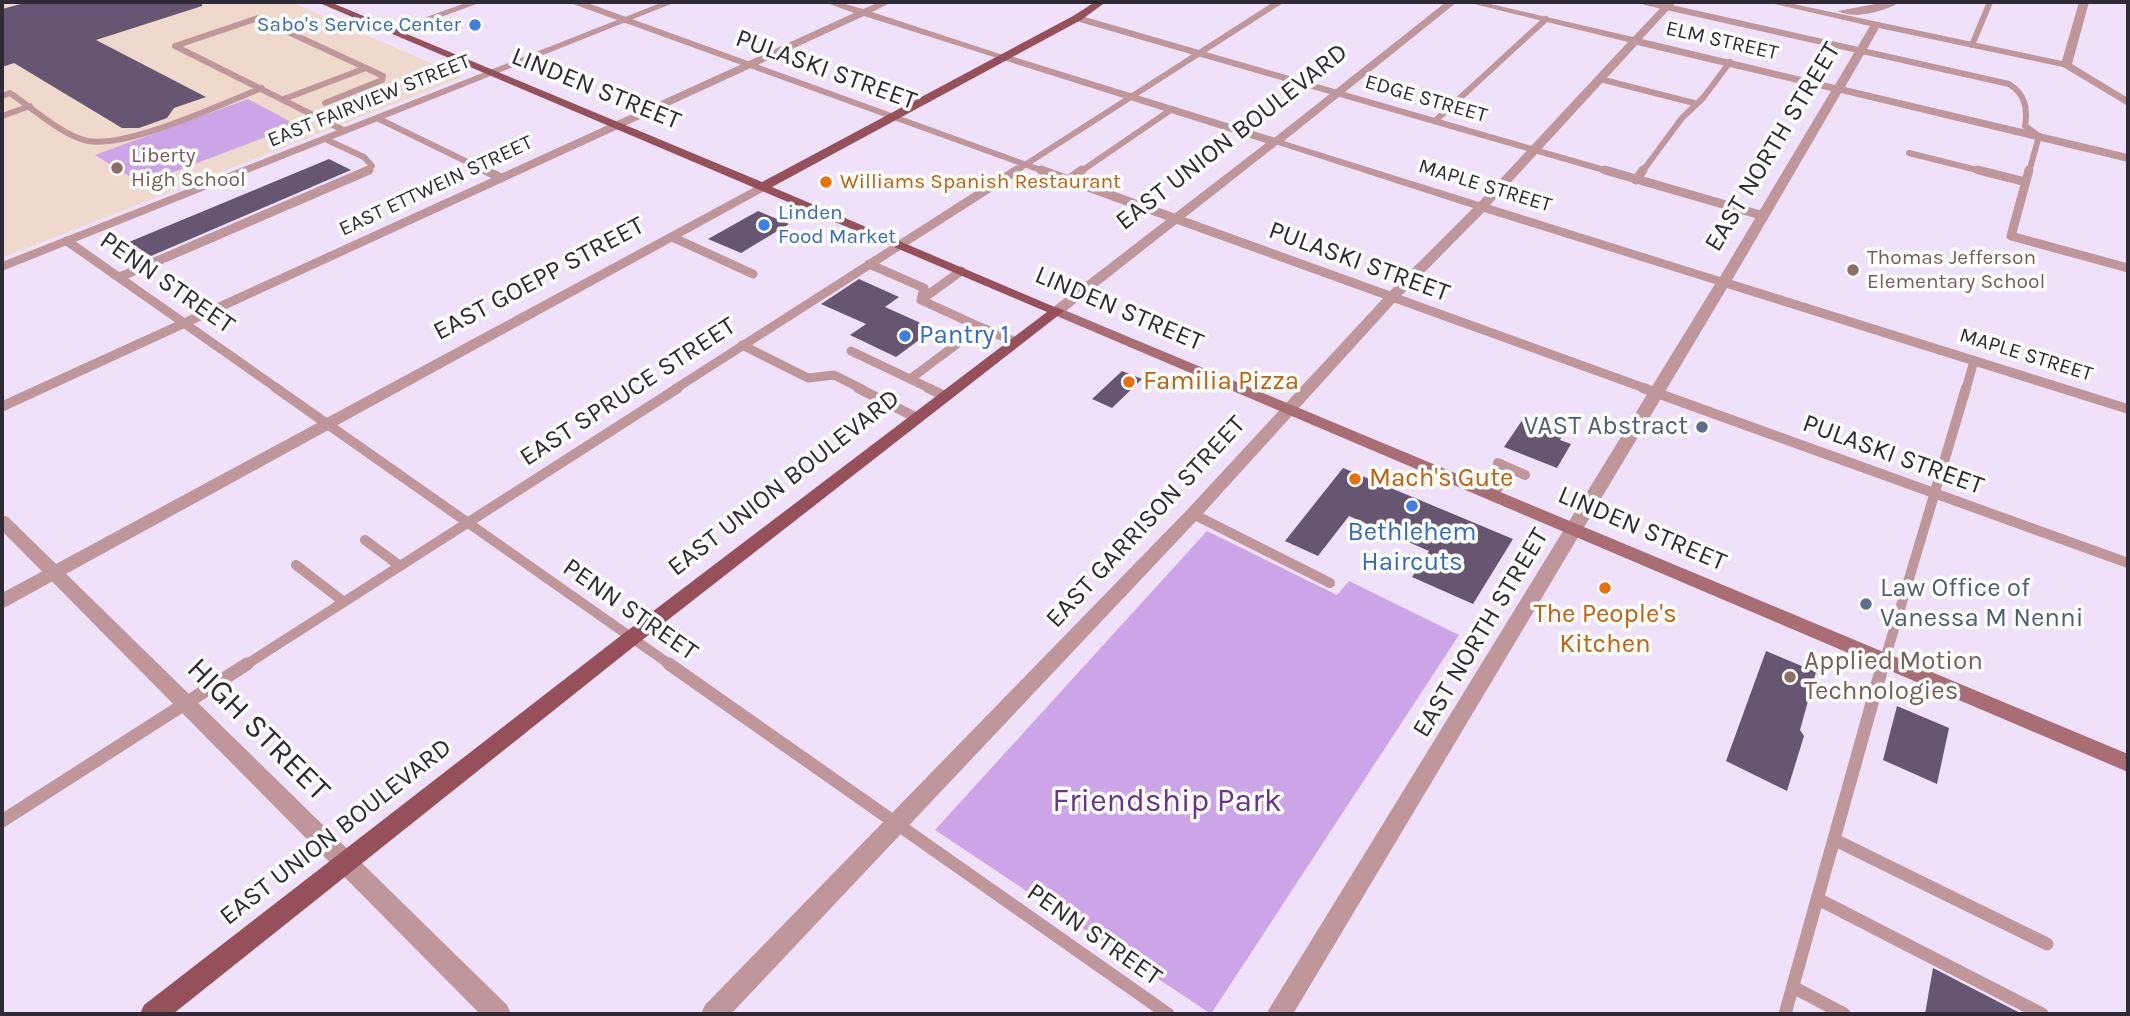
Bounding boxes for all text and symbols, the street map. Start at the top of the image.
place label: Sabo's Service Center [257,12,461,38]
street label: ELM STREET [1663,16,1781,66]
marker: Sabo's Service Center [467,17,483,33]
street label: PULASKI STREET [731,23,921,117]
street label: EAST UNION BOULEVARD [1110,37,1354,237]
street label: EAST NORTH STREET [1698,37,1848,257]
street label: LINDEN STREET [507,41,685,137]
street label: EAST FAIRVIEW STREET [264,49,474,153]
street label: EDGE STREET [1362,70,1490,128]
street label: EAST ETTWEIN STREET [335,130,537,242]
place label: Liberty High School [131,143,246,193]
street label: MAPLE STREET [1415,154,1555,218]
marker: Liberty High School [109,160,125,176]
place label: Williams Spanish Restaurant [840,169,1121,195]
marker: Williams Spanish Restaurant [818,174,834,190]
place label: Linden Food Market [778,200,896,250]
street label: EAST GOEPP STREET [428,210,650,348]
street label: PULASKI STREET [1264,215,1454,309]
marker: Linden Food Market [756,217,772,233]
street label: PENN STREET [93,225,241,341]
place label: Thomas Jefferson Elementary School [1867,245,2045,295]
street label: LINDEN STREET [1030,260,1208,358]
marker: Thomas Jefferson Elementary School [1845,262,1861,278]
street label: EAST SPRUCE STREET [514,311,742,473]
place label: Pantry 1 [919,320,1009,352]
street label: MAPLE STREET [1956,323,2096,387]
marker: Pantry 1 [897,328,913,344]
place label: Familia Pizza [1143,366,1299,398]
marker: Familia Pizza [1121,374,1137,390]
street label: EAST UNION BOULEVARD [662,383,906,583]
street label: PULASKI STREET [1798,408,1988,502]
street label: EAST GARRISON STREET [1040,409,1252,635]
place label: VAST Abstract [1524,411,1688,443]
marker: VAST Abstract [1694,419,1710,435]
place label: Mach's Gute [1369,463,1513,495]
marker: Mach's Gute [1347,471,1363,487]
street label: LINDEN STREET [1553,480,1731,578]
marker: Bethlehem Haircuts [1404,498,1420,514]
place label: Bethlehem Haircuts [1348,517,1476,578]
street label: EAST NORTH STREET [1406,523,1556,743]
street label: PENN STREET [556,552,704,668]
place label: Law Office of Vanessa M Nenni [1880,573,2083,634]
marker: The People's Kitchen [1597,580,1613,596]
marker: Law Office of Vanessa M Nenni [1858,596,1874,612]
place label: The People's Kitchen [1533,599,1677,660]
place label: Applied Motion Technologies [1804,646,1983,708]
street label: HIGH STREET [178,650,338,810]
marker: Applied Motion Technologies [1782,669,1798,685]
street label: EAST UNION BOULEVARD [214,732,458,932]
park label: Friendship Park [1052,783,1282,821]
street label: PENN STREET [1020,877,1168,993]

